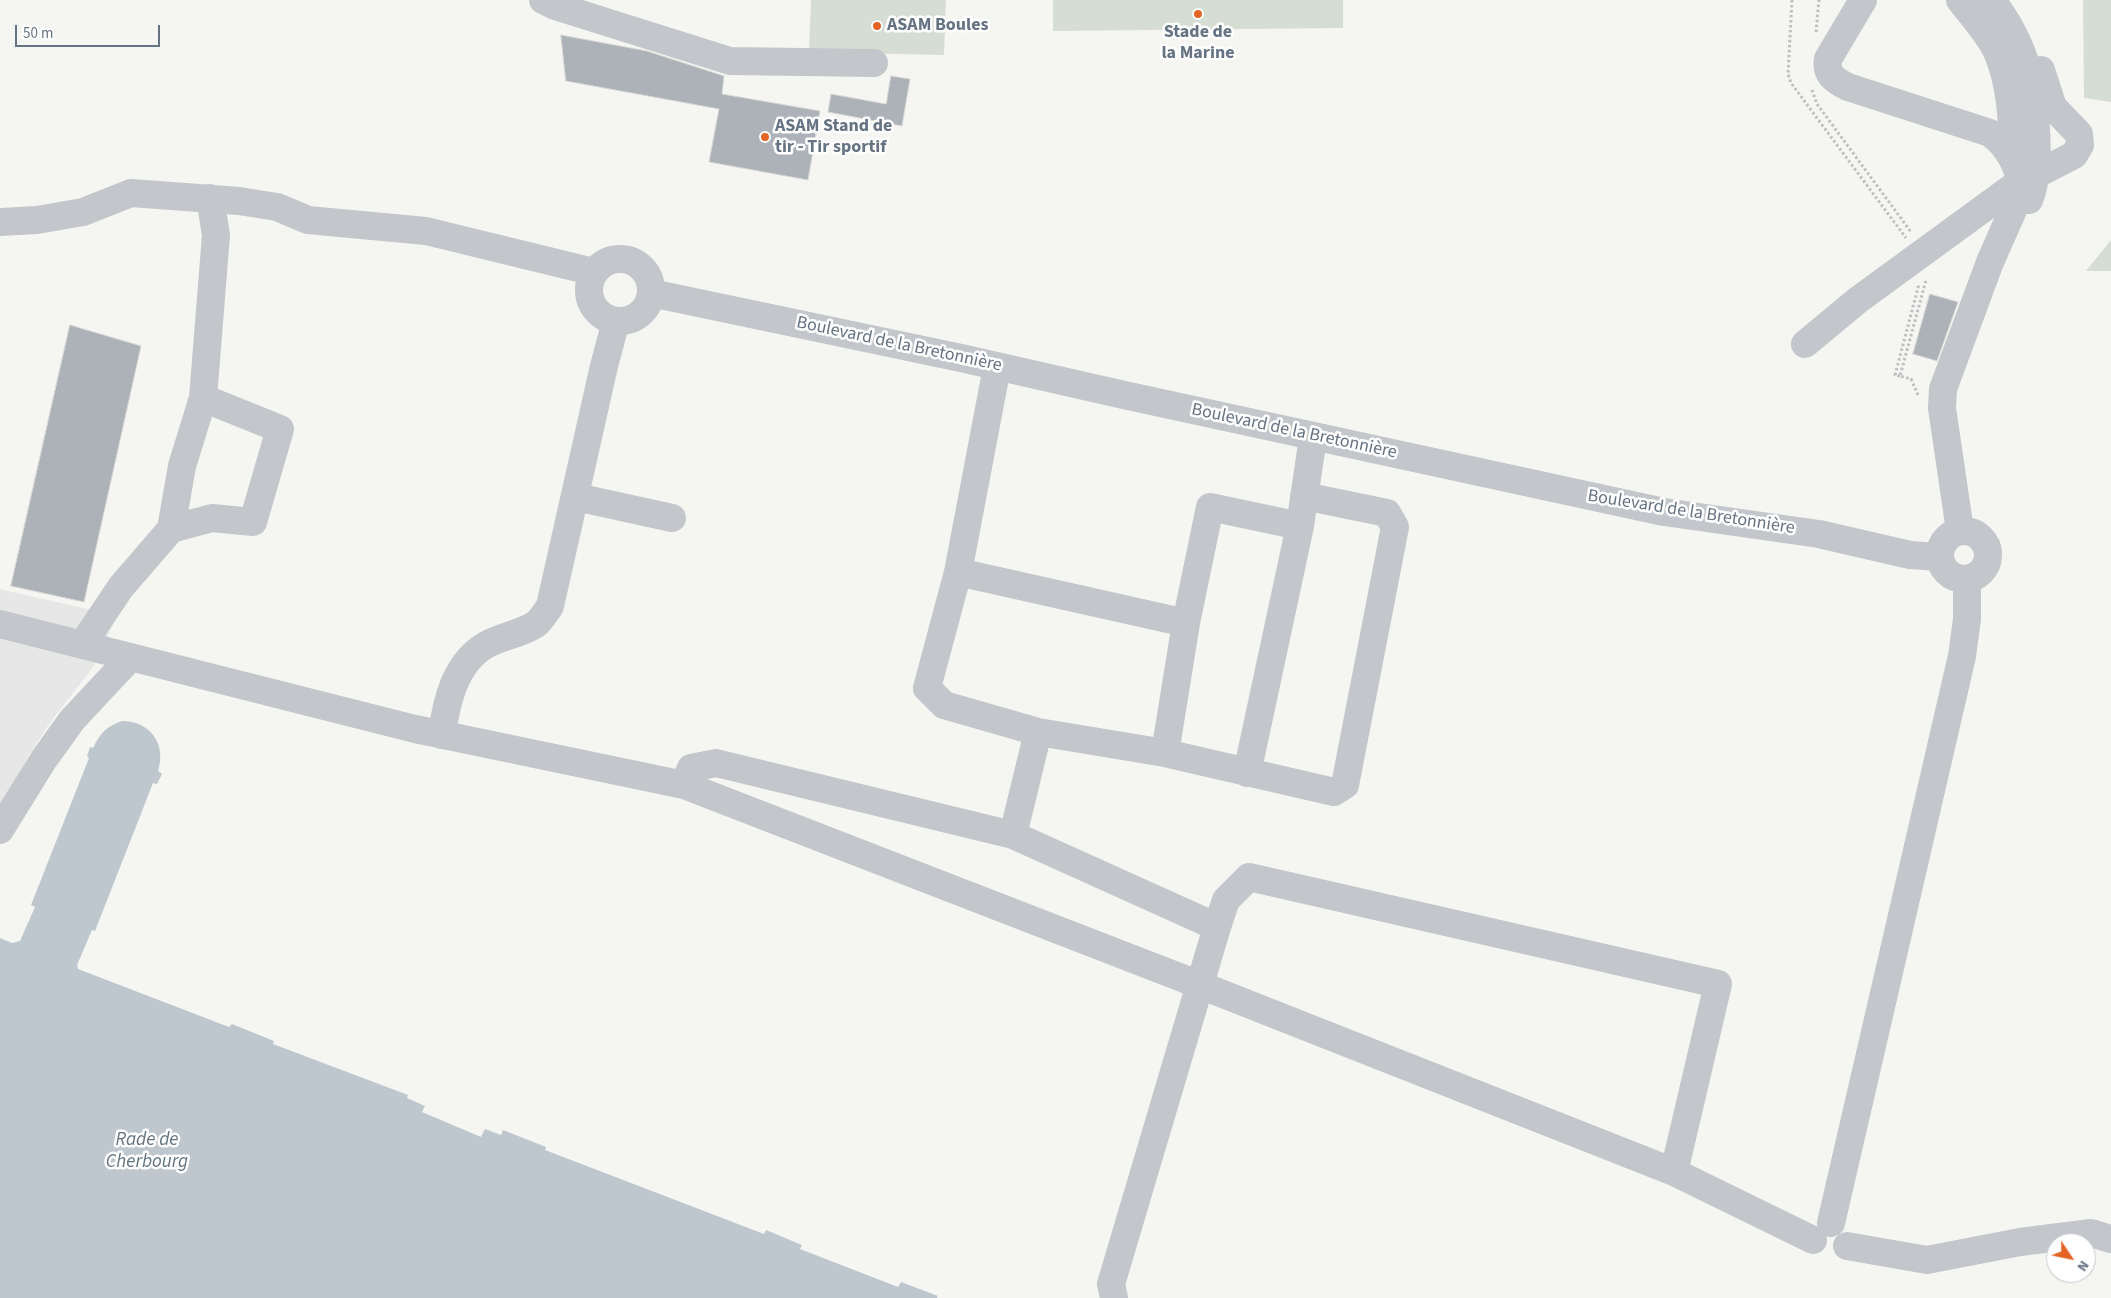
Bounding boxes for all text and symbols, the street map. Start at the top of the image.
marker: Stade de la Marine [1192,8,1204,20]
scale bar [18,15,162,47]
place label: ASAM Boules [887,15,989,37]
marker: ASAM Boules [871,20,883,32]
place label: Stade de la Marine [1161,22,1235,64]
text: 50 m [23,23,53,44]
place label: ASAM Stand de tir - Tir sportif [775,116,892,158]
marker: ASAM Stand de tir - Tir sportif [759,131,771,143]
street label: Boulevard de la Bretonnière [794,313,1004,377]
street label: Boulevard de la Bretonnière [1189,400,1399,464]
street label: Boulevard de la Bretonnière [1586,486,1796,540]
water label: Rade de Cherbourg [106,1130,188,1174]
north arrow [2046,1233,2096,1283]
text: N [2072,1256,2094,1275]

